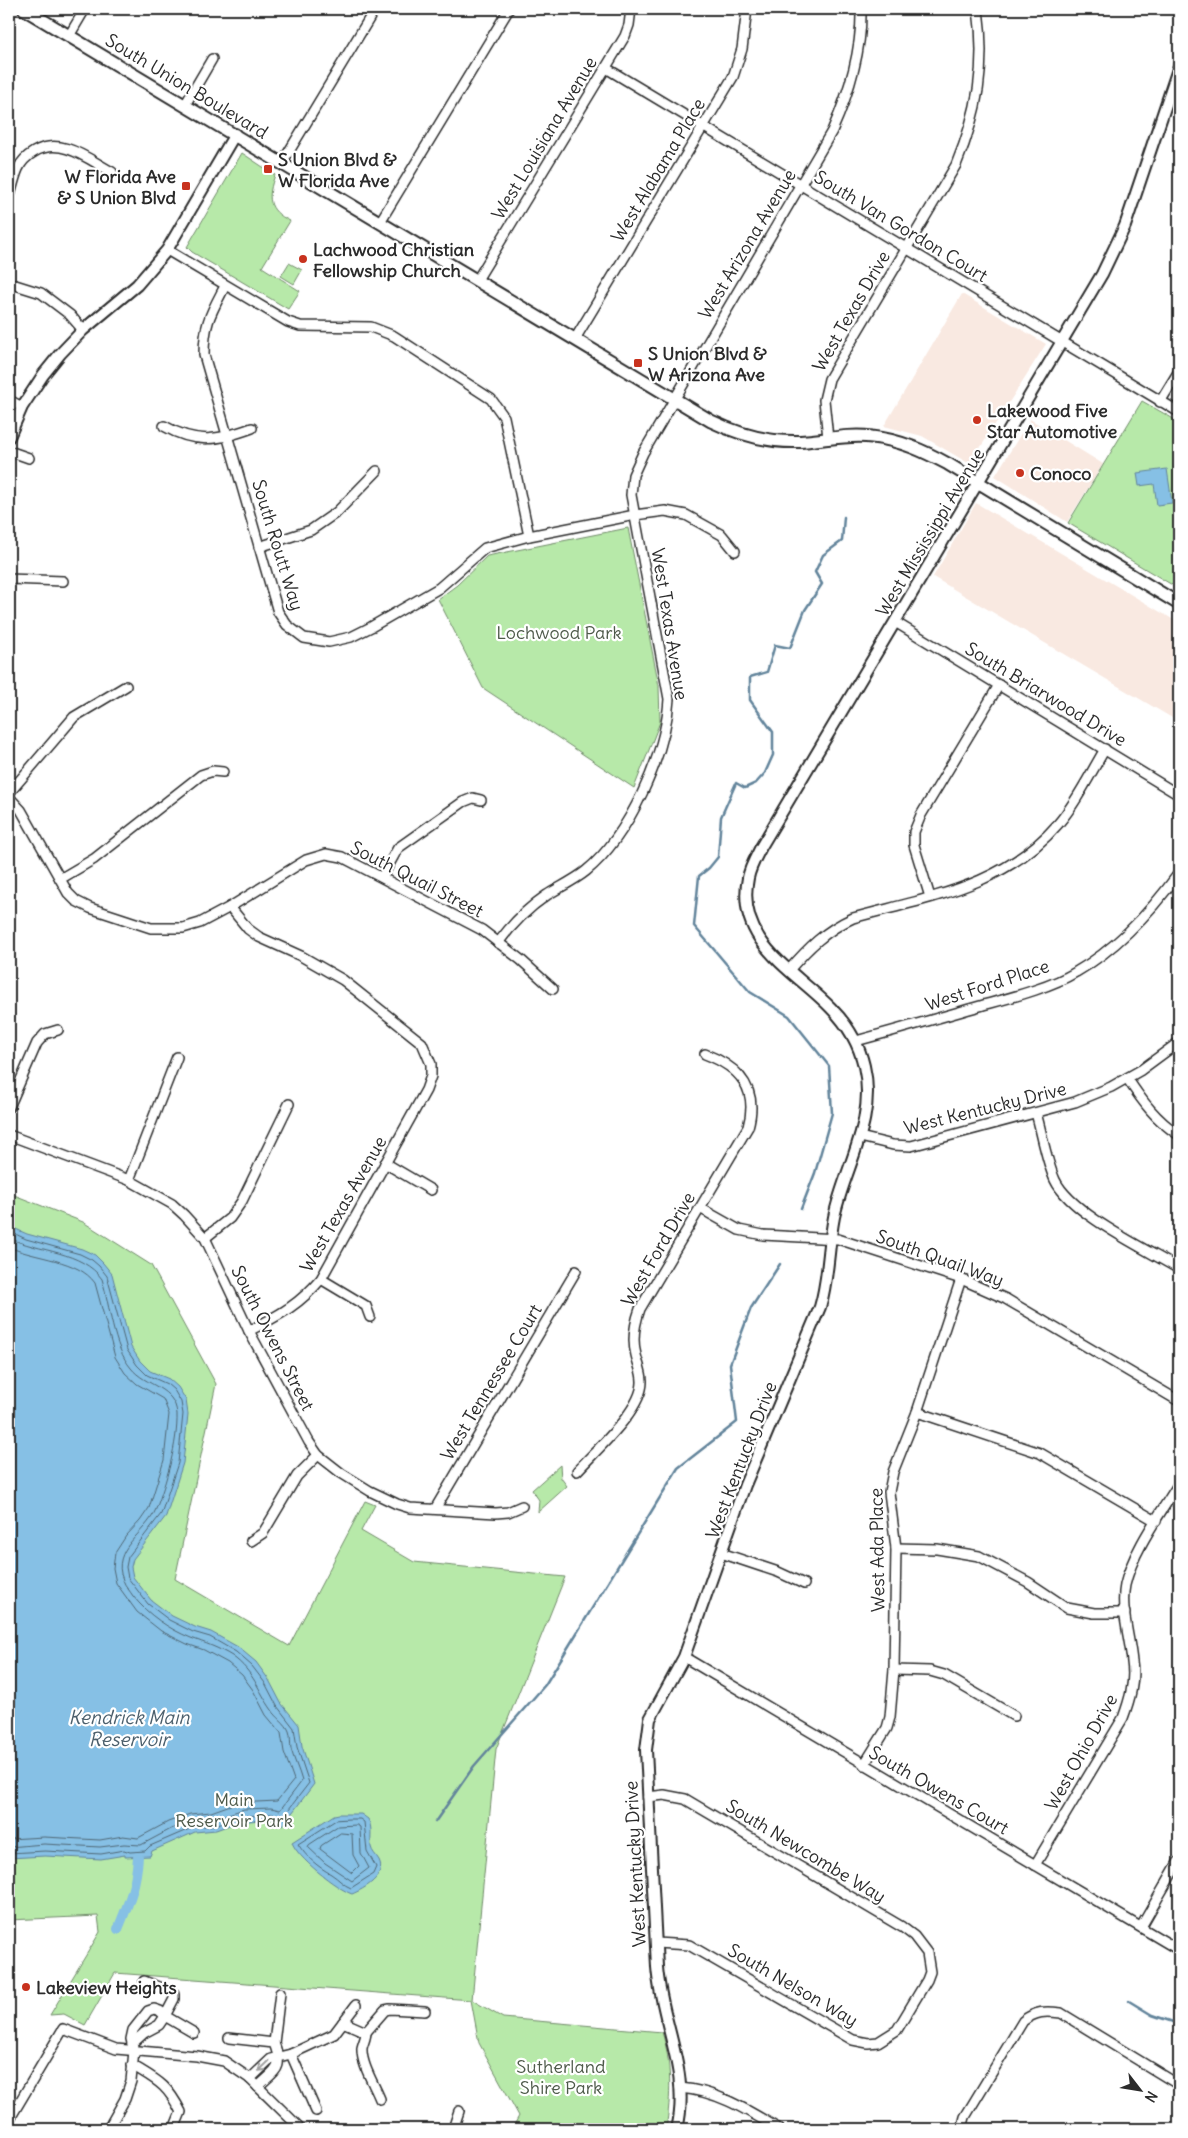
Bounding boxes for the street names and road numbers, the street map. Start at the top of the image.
street label: South Union Boulevard [102,28,273,144]
street label: West Louisiana Avenue [486,52,602,224]
street label: West Alabama Place [606,94,710,246]
street label: West Arizona Avenue [693,165,801,323]
street label: South Van Gordon Court [810,165,992,287]
street label: West Texas Drive [807,246,895,376]
street label: West Mississippi Avenue [871,444,989,620]
street label: South Routt Way [247,477,309,613]
street label: West Texas Avenue [647,546,693,702]
street label: South Briarwood Drive [961,637,1131,751]
street label: South Quail Street [347,836,487,922]
street label: West Ford Place [922,954,1052,1016]
street label: West Kentucky Drive [901,1077,1069,1139]
street label: West Texas Avenue [295,1132,391,1276]
street label: West Ford Drive [616,1188,700,1310]
street label: South Quail Way [873,1224,1007,1292]
street label: South Owens Street [226,1261,320,1415]
street label: West Tennessee Court [435,1300,547,1464]
street label: West Kentucky Drive [700,1378,782,1542]
street label: West Ada Place [864,1488,890,1612]
street label: West Ohio Drive [1040,1690,1122,1814]
street label: South Owens Court [865,1741,1013,1839]
street label: West Kentucky Drive [619,1780,651,1948]
street label: South Newcombe Way [722,1794,890,1908]
street label: South Nelson Way [724,1938,862,2032]

